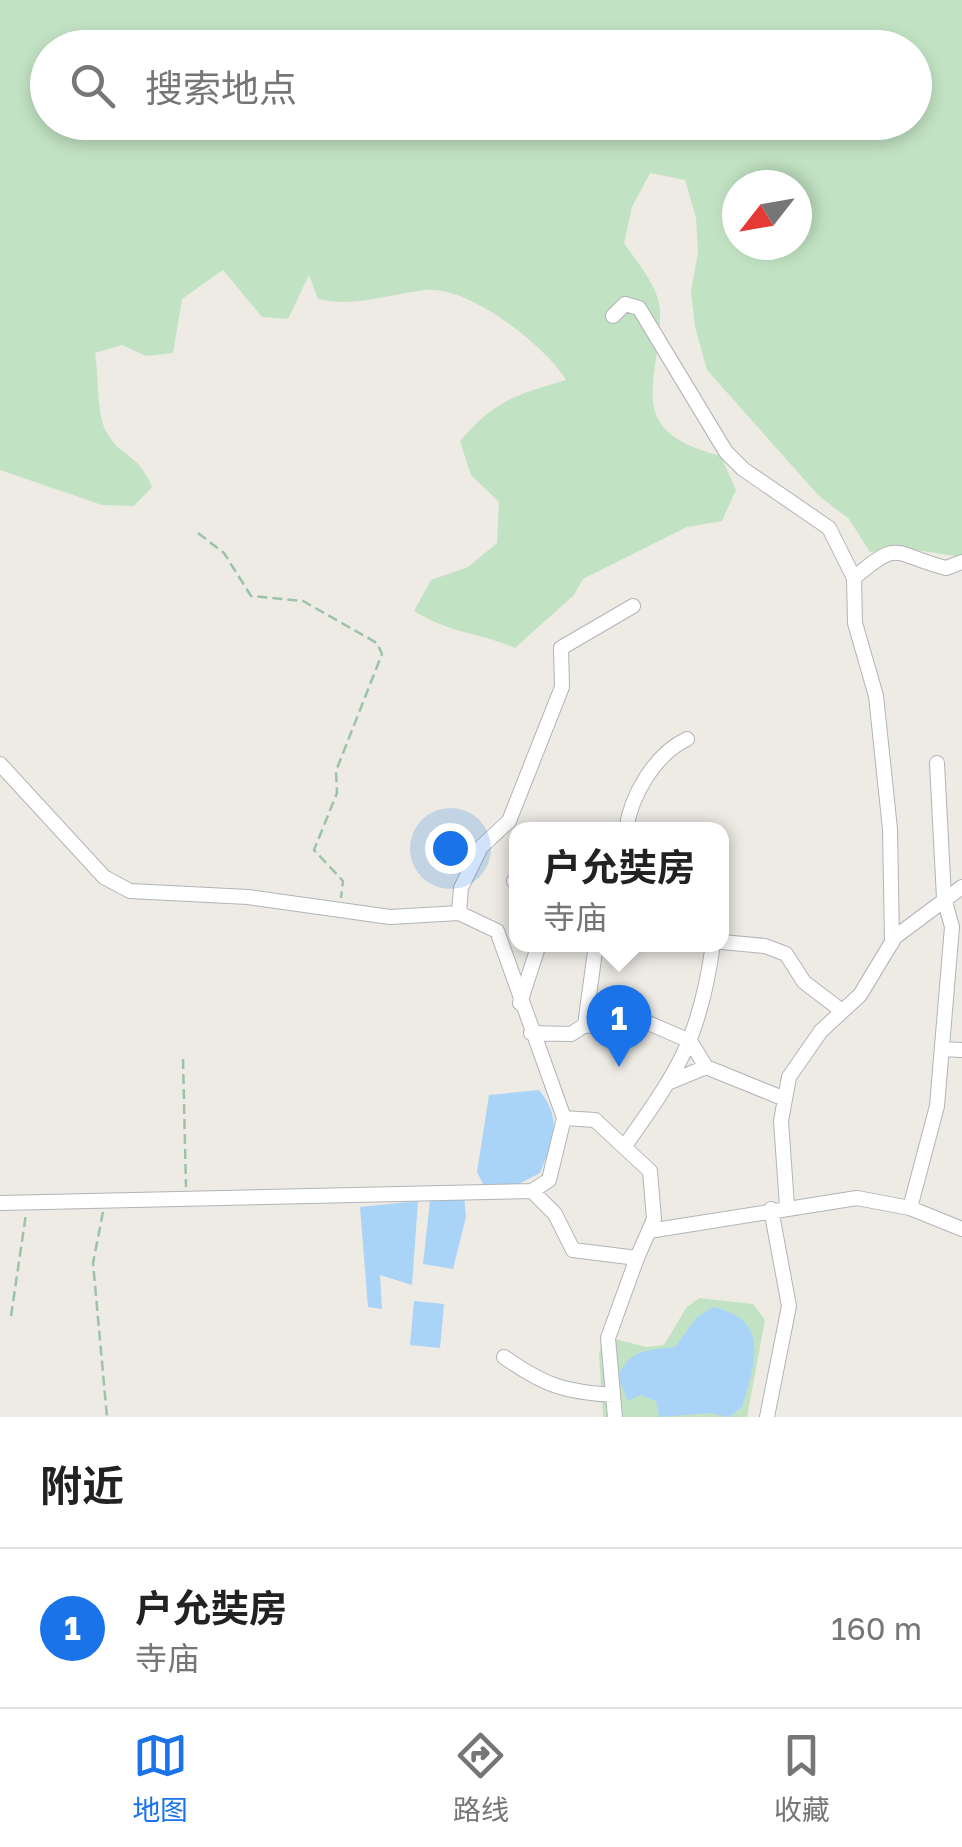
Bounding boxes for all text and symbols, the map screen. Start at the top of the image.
search box [30,30,932,140]
icon: search [65,58,120,113]
text: 搜索地点 [145,65,297,110]
north arrow [722,170,812,260]
popup [509,822,729,952]
your location [425,823,476,874]
text: 户允奘房 [543,844,695,889]
text: 寺庙 [543,898,607,936]
pin: 1 [586,984,652,1067]
text: 附近 [40,1460,124,1510]
text: 户允奘房 [135,1585,287,1630]
text: 1 [64,1609,81,1647]
text: 160 m [831,1609,922,1647]
text: 寺庙 [135,1639,199,1677]
tab: 地图 [132,1728,188,1828]
tab: 路线 [453,1728,509,1828]
tab: 收藏 [774,1728,830,1828]

